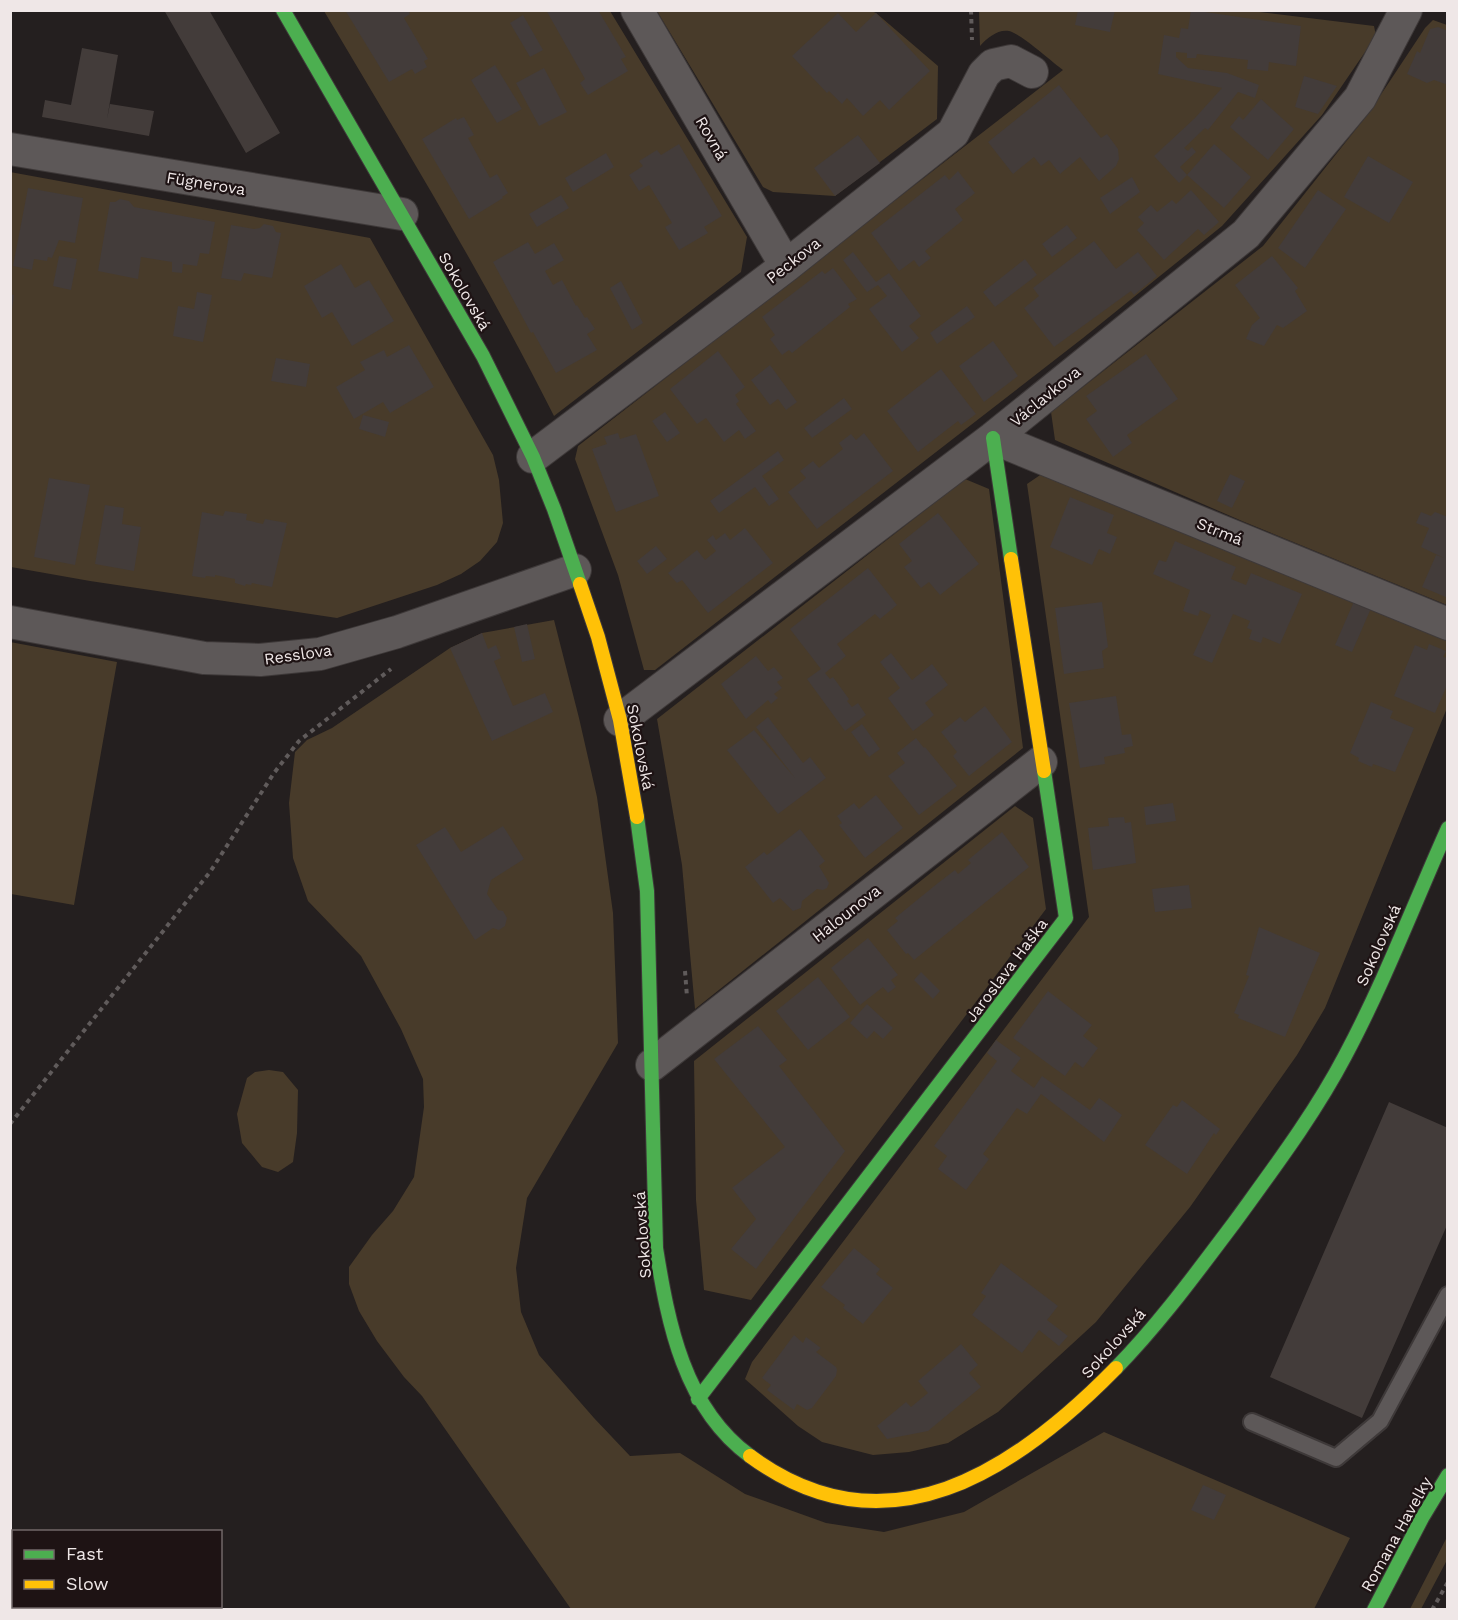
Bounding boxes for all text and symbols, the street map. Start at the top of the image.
street label: Rovná [692,113,732,163]
street label: Fügnerova [165,168,247,199]
street label: Peckova [762,233,824,287]
street label: Sokolovská [435,249,495,334]
street label: Václavkova [1006,362,1084,431]
street label: Strmá [1194,514,1246,549]
street label: Resslova [263,640,333,669]
street label: Sokolovská [623,702,658,792]
street label: Halounova [808,881,884,946]
street label: Sokolovská [1352,901,1405,989]
street label: Jaroslava Haška [961,915,1052,1026]
street label: Sokolovská [630,1191,655,1279]
street label: Sokolovská [1077,1305,1150,1382]
street label: Romana Havelky [1357,1473,1436,1595]
legend [12,1530,222,1608]
text: Fast [66,1543,104,1564]
text: Slow [66,1573,109,1594]

